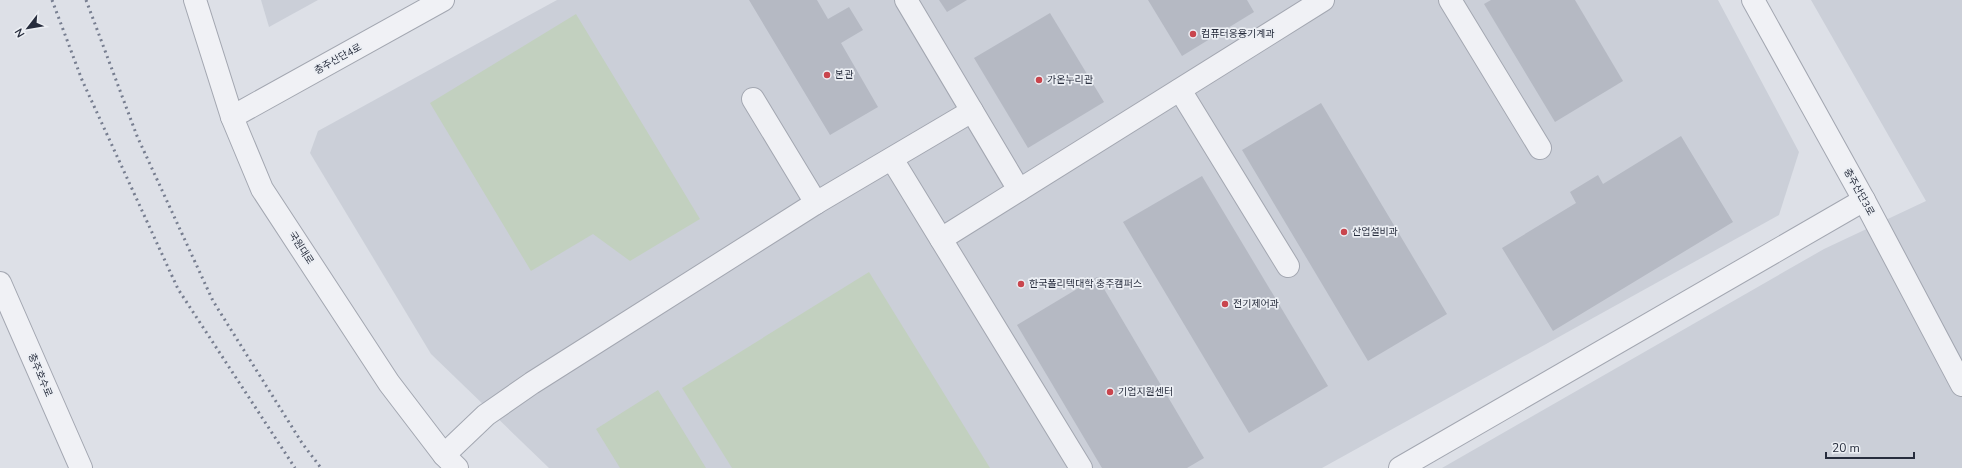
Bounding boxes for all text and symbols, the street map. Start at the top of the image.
north arrow [8,8,48,48]
text: N [11,26,28,40]
place label: 컴퓨터응용기계과 [1201,27,1275,41]
marker: 컴퓨터응용기계과 [1188,29,1198,39]
street label: 충주산단4로 [312,40,364,78]
place label: 본관 [835,68,854,82]
marker: 본관 [822,70,832,80]
place label: 가온누리관 [1047,73,1094,87]
marker: 가온누리관 [1034,75,1044,85]
street label: 충주산단3로 [1840,166,1878,218]
place label: 산업설비과 [1352,225,1398,239]
marker: 산업설비과 [1339,227,1349,237]
street label: 국원대로 [285,229,317,267]
place label: 한국폴리텍대학 충주캠퍼스 [1029,277,1142,291]
marker: 한국폴리텍대학 충주캠퍼스 [1016,279,1026,289]
place label: 전기제어과 [1233,297,1279,311]
marker: 전기제어과 [1220,299,1230,309]
street label: 충주호수로 [25,351,55,399]
place label: 기업지원센터 [1118,385,1173,399]
marker: 기업지원센터 [1105,387,1115,397]
scale bar [1826,434,1914,460]
text: 20 m [1832,440,1860,456]

